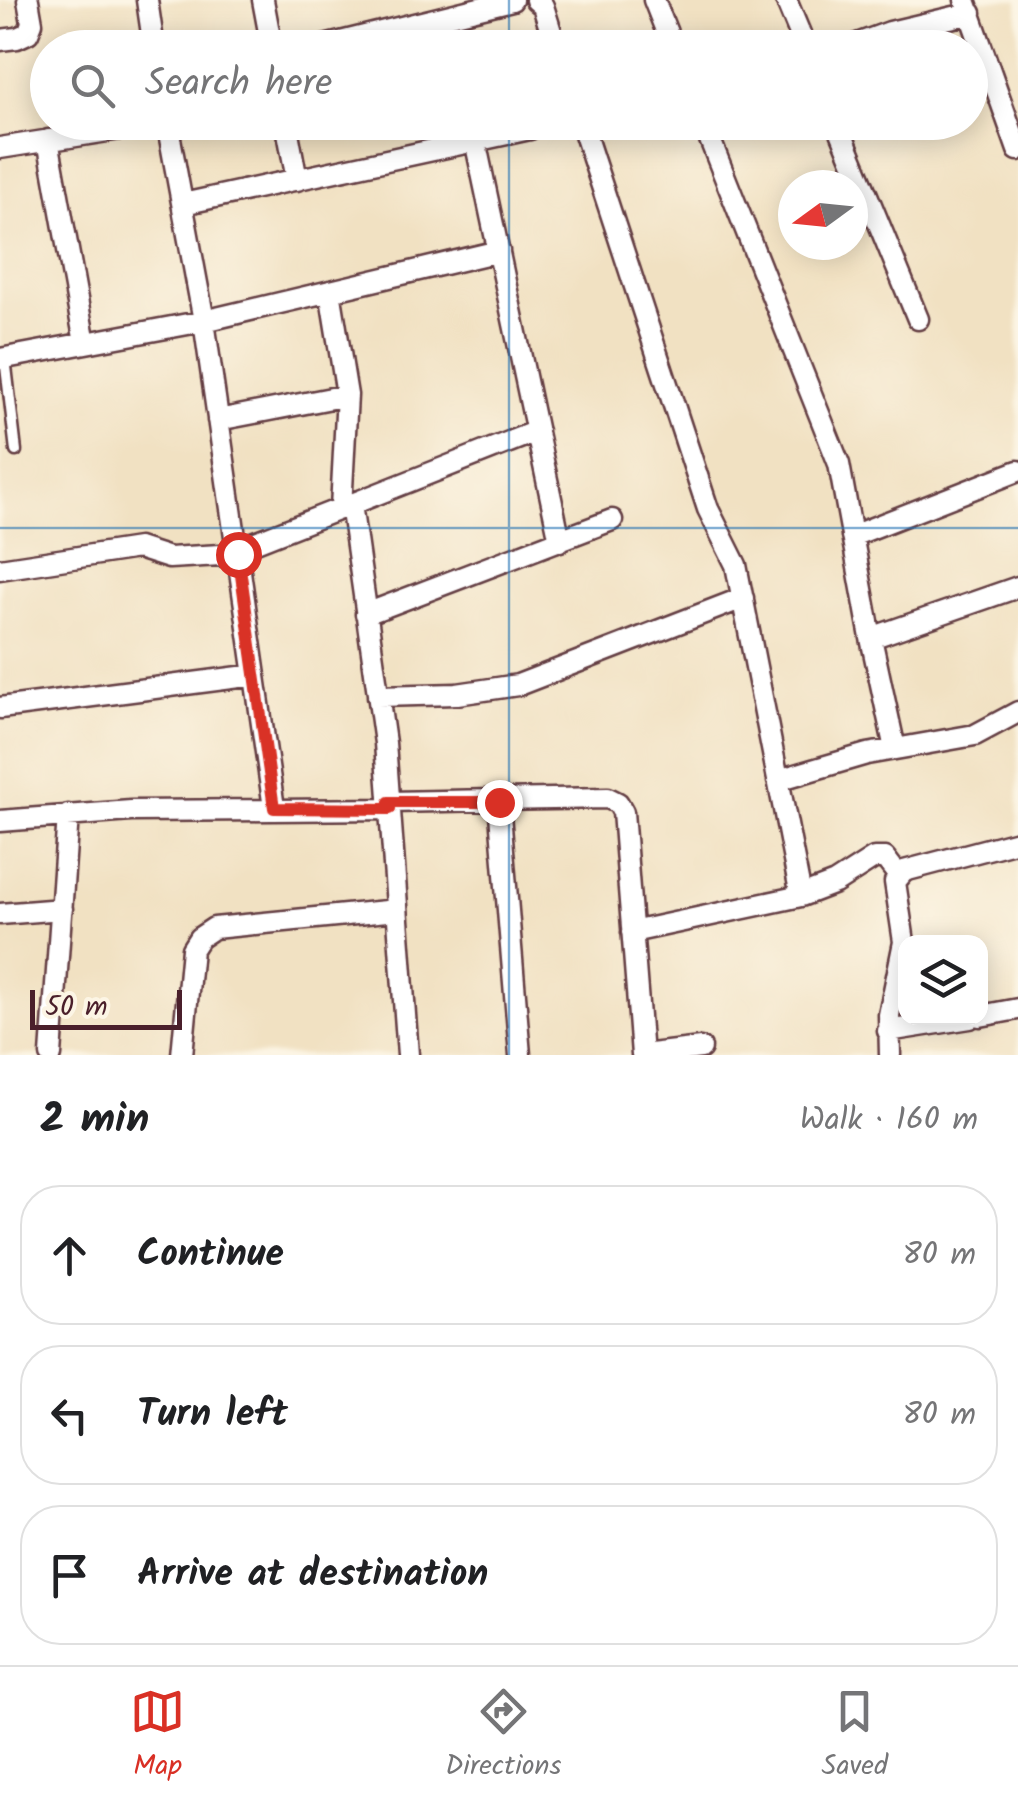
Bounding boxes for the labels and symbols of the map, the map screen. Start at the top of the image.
north arrow [778,170,868,260]
route start [216,532,262,578]
route end [477,780,523,826]
scale bar [30,985,182,1030]

